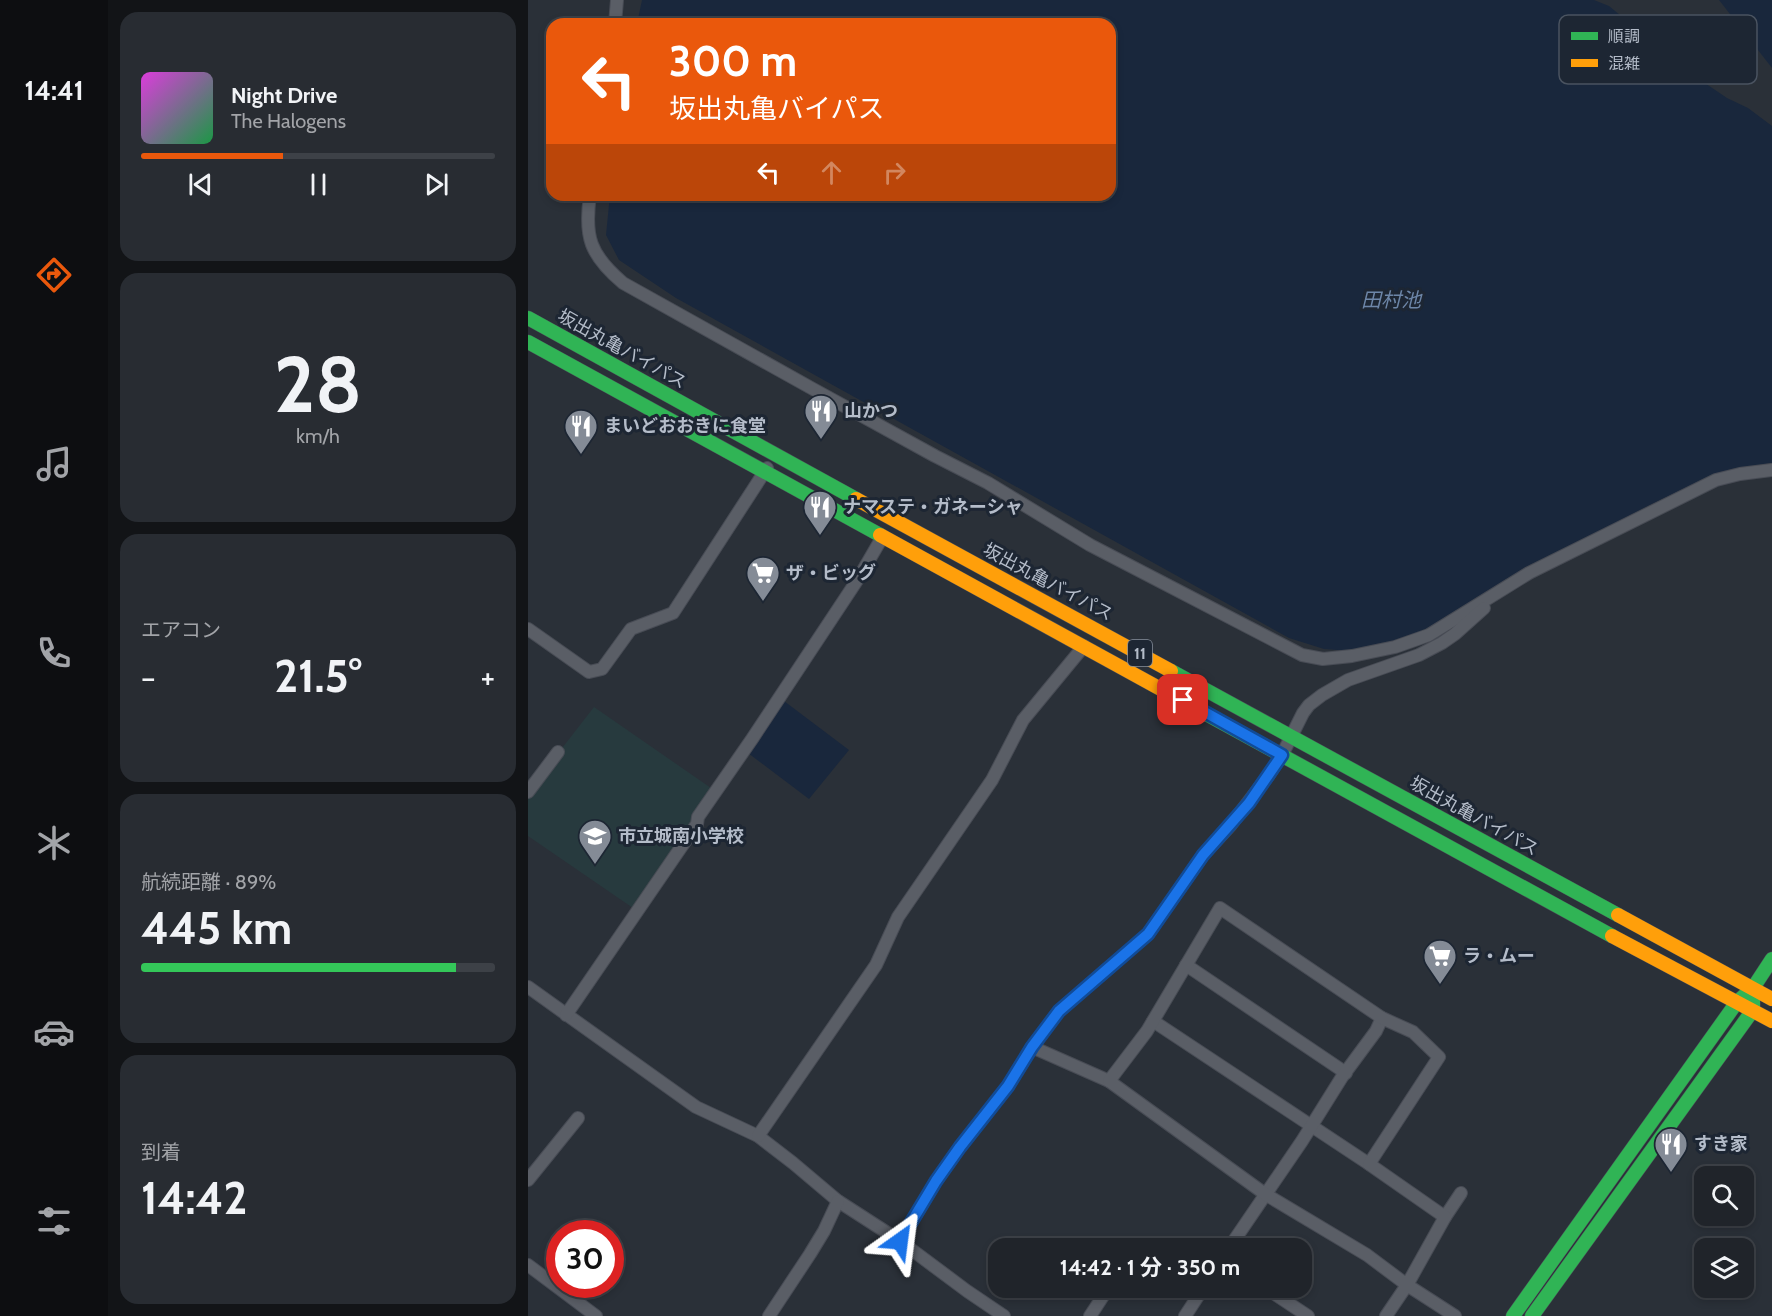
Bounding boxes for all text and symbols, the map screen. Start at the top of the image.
legend [1559,15,1757,84]
text: 順調 [1608,27,1640,46]
text: 300 m [669,35,797,87]
icon: left [570,42,648,120]
text: 混雑 [1608,54,1640,73]
text: 14:41 [24,74,84,107]
text: Night Drive [231,82,337,109]
text: 坂出丸亀バイパス [669,92,884,125]
text: The Halogens [231,109,346,133]
icon: left [752,156,785,189]
icon: ahead [815,156,848,189]
icon: right [878,156,911,189]
icon: previous [184,168,217,201]
icon: pause [302,168,335,201]
icon: next [420,168,453,201]
icon: directions [33,254,75,296]
water label: 田村池 [1361,288,1423,312]
street label: 坂出丸亀バイパス [554,305,690,393]
text: 28 [274,337,362,432]
restaurant icon: 山かつ [803,393,839,440]
place label: 山かつ [844,400,898,422]
restaurant icon: まいどおおきに食堂 [563,408,599,455]
place label: まいどおおきに食堂 [604,415,766,437]
text: km/h [296,424,340,448]
icon: music [33,443,75,485]
restaurant icon: ナマステ・ガネーシャ [802,489,838,536]
place label: ナマステ・ガネーシャ [843,496,1023,518]
street label: 坂出丸亀バイパス [979,539,1117,625]
supermarket icon: ザ・ビッグ [745,555,781,602]
place label: ザ・ビッグ [786,562,876,584]
text: エアコン [141,618,221,642]
icon: phone [33,632,75,674]
road number: 11 [1128,640,1152,666]
text: 21.5° [274,649,362,703]
text: − [141,657,156,697]
text: + [480,657,495,697]
pin [1157,674,1208,725]
icon: arrive [1166,683,1199,716]
street label: 坂出丸亀バイパス [1406,772,1542,860]
school or university icon: 市立城南小学校 [577,818,613,865]
icon: climate [33,822,75,864]
place label: 市立城南小学校 [618,825,744,847]
text: 航続距離 · 89% [141,870,276,894]
text: 445 km [141,901,292,955]
supermarket icon: ラ・ムー [1422,938,1458,985]
place label: ラ・ムー [1463,945,1535,967]
icon: car [33,1011,75,1053]
restaurant icon: すき家 [1653,1126,1689,1173]
place label: すき家 [1694,1133,1748,1155]
text: 到着 [141,1140,181,1164]
map controls [1694,1166,1754,1298]
button: search [1694,1166,1754,1226]
text: 14:42 [141,1171,247,1225]
icon: filters [33,1200,75,1242]
position arrow [868,1209,932,1273]
speed limit sign: 30 [546,1220,624,1298]
button: layers [1694,1238,1754,1298]
text: 14:42 · 1 分 · 350 m [1060,1254,1240,1281]

